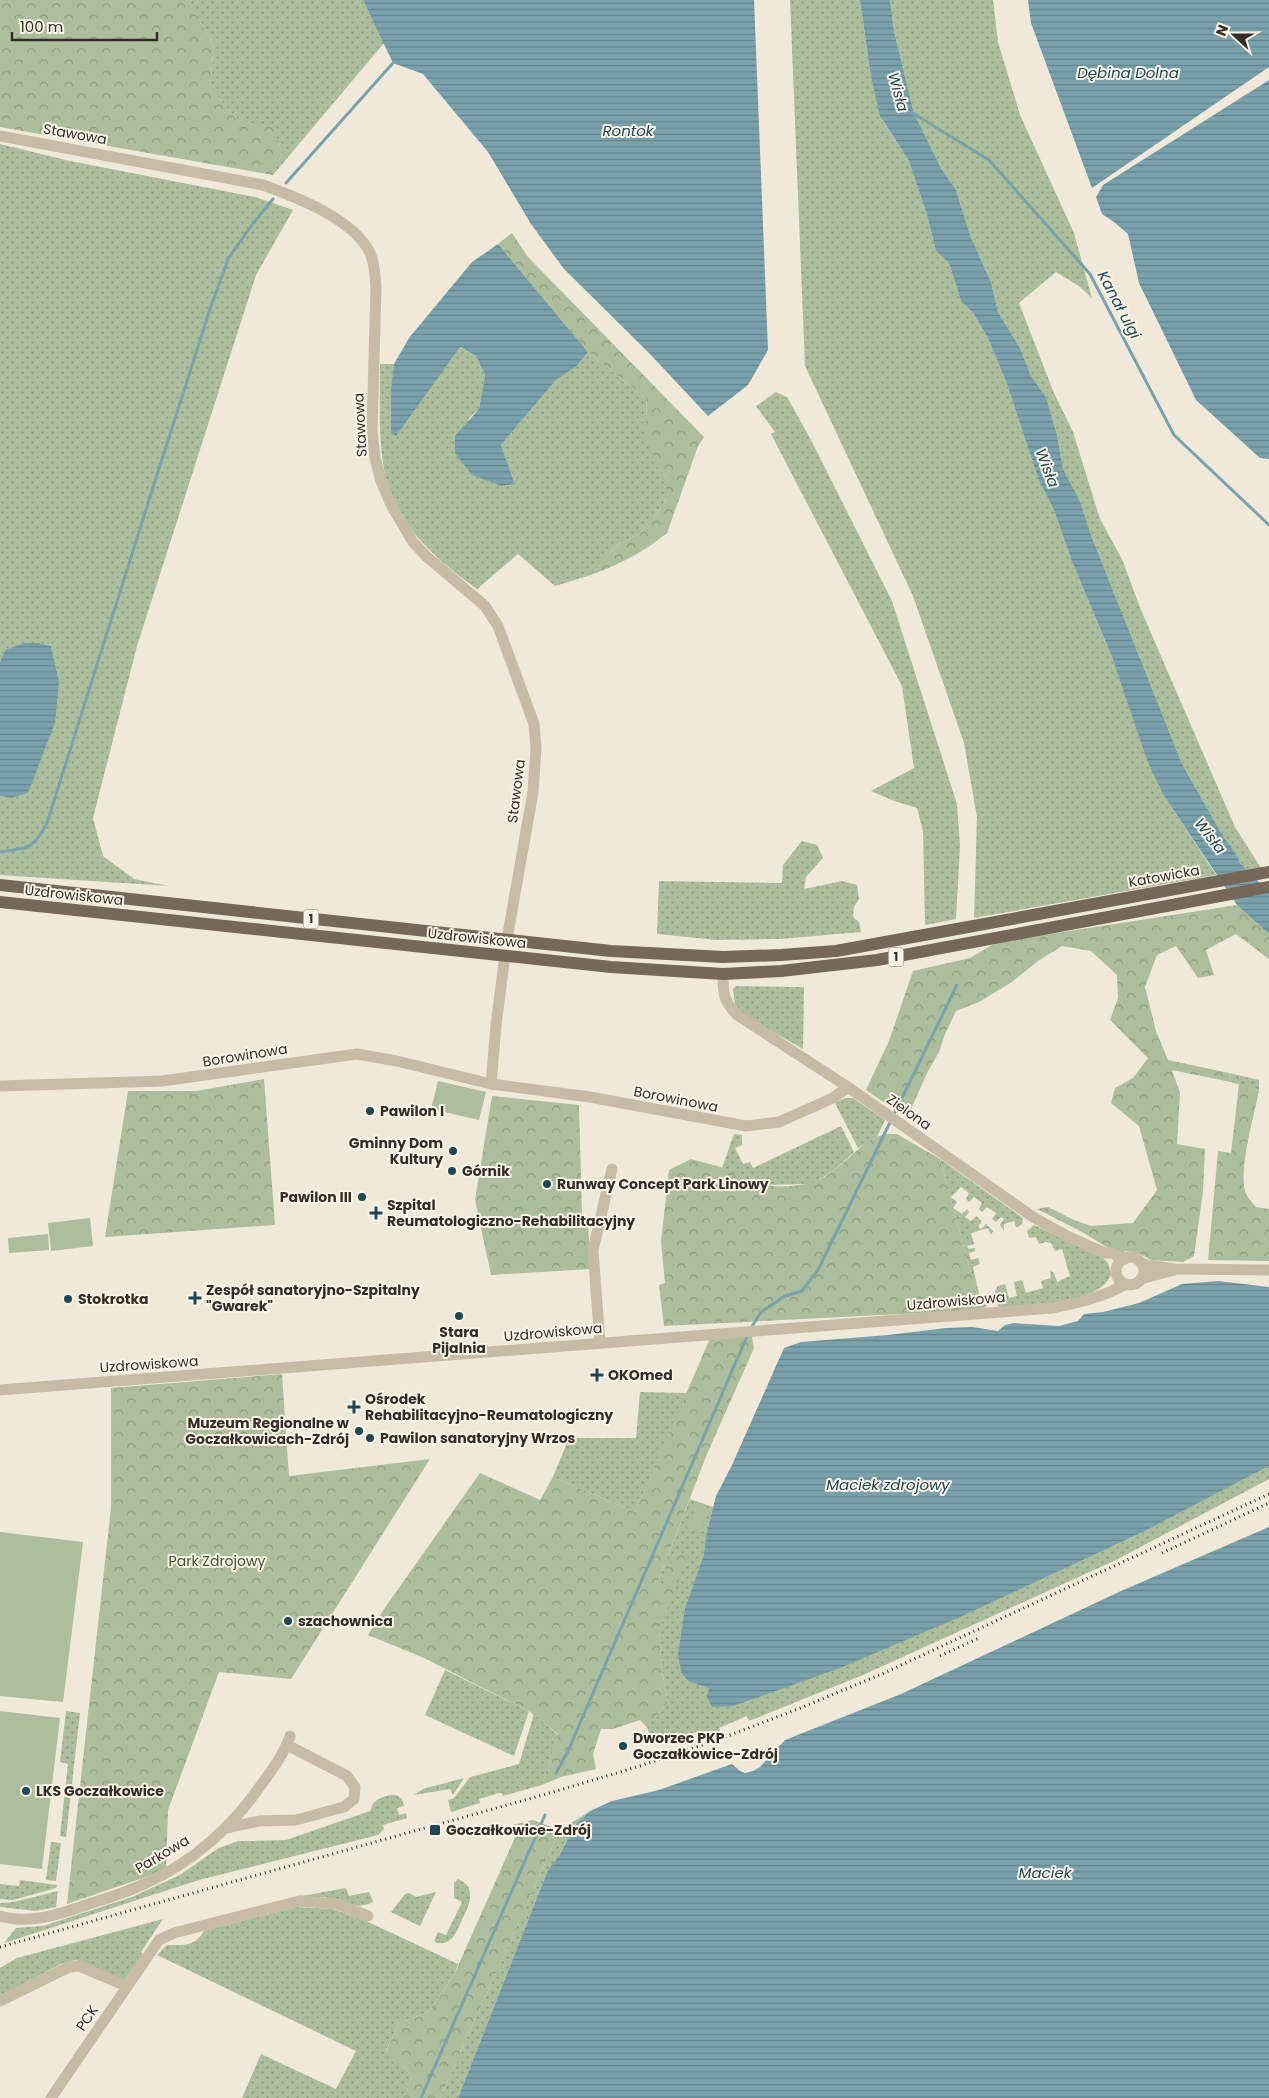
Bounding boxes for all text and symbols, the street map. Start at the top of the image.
scale bar [12,10,158,42]
north arrow [1209,10,1259,60]
text: 100 m [20,16,63,37]
text: N [1211,22,1233,39]
water label: Dębina Dolna [1077,62,1179,83]
water label: Wisła [883,70,914,114]
street label: Stawowa [42,119,108,149]
water label: Rontok [602,120,655,141]
water label: Kanał ulgi [1093,267,1146,343]
street label: Stawowa [348,392,372,458]
water label: Wisła [1030,445,1064,490]
street label: Stawowa [502,758,530,824]
water label: Wisła [1190,813,1231,858]
street label: Katowicka [1127,860,1201,892]
street label: Uzdrowiskowa [24,880,124,910]
road number: 1 [304,910,318,929]
street label: Uzdrowiskowa [427,923,527,953]
road number: 1 [888,948,904,966]
street label: Borowinowa [201,1038,289,1072]
street label: Borowinowa [632,1081,720,1117]
street label: Zielona [883,1089,935,1135]
place label: Pawilon I [380,1101,444,1121]
marker: Pawilon I [364,1105,376,1117]
place label: Gminny Dom Kultury [349,1133,443,1169]
marker: Gminny Dom Kultury [447,1145,459,1157]
place label: Górnik [462,1161,510,1181]
marker: Górnik [446,1165,458,1177]
place label: Runway Concept Park Linowy [557,1174,769,1194]
marker: Runway Concept Park Linowy [541,1178,553,1190]
place label: Pawilon III [280,1187,352,1207]
marker: Pawilon III [356,1191,368,1203]
place label: Szpital Reumatologiczno-Rehabilitacyjny [387,1195,635,1231]
marker: Szpital Reumatologiczno-Rehabilitacyjny [369,1206,383,1220]
place label: Zespół sanatoryjno-Szpitalny "Gwarek" [206,1280,420,1316]
street label: Uzdrowiskowa [906,1287,1006,1315]
place label: Stokrotka [78,1289,149,1309]
marker: Zespół sanatoryjno-Szpitalny "Gwarek" [188,1291,202,1305]
marker: Stokrotka [62,1293,74,1305]
marker: Stara Pijalnia [453,1310,465,1322]
street label: Uzdrowiskowa [503,1318,603,1346]
place label: Stara Pijalnia [432,1322,486,1358]
street label: Uzdrowiskowa [99,1351,199,1377]
place label: OKOmed [608,1365,673,1385]
marker: OKOmed [590,1368,604,1382]
place label: Ośrodek Rehabilitacyjno-Reumatologiczny [365,1389,613,1425]
marker: Ośrodek Rehabilitacyjno-Reumatologiczny [347,1400,361,1414]
place label: Muzeum Regionalne w Goczałkowicach-Zdrój [185,1413,350,1449]
marker: Muzeum Regionalne w Goczałkowicach-Zdrój [353,1425,365,1437]
place label: Pawilon sanatoryjny Wrzos [380,1428,576,1448]
marker: Pawilon sanatoryjny Wrzos [364,1432,376,1444]
water label: Maciek zdrojowy [826,1474,950,1495]
park label: Park Zdrojowy [169,1551,265,1571]
place label: szachownica [298,1611,393,1631]
marker: szachownica [282,1615,294,1627]
place label: Dworzec PKP Goczałkowice-Zdrój [633,1728,778,1764]
marker: Dworzec PKP Goczałkowice-Zdrój [617,1740,629,1752]
place label: LKS Goczałkowice [36,1781,164,1801]
marker: LKS Goczałkowice [20,1785,32,1797]
place label: Goczałkowice-Zdrój [446,1820,591,1840]
marker: Goczałkowice-Zdrój [428,1823,442,1837]
street label: Parkowa [131,1830,193,1878]
water label: Maciek [1019,1862,1073,1883]
street label: PCK [71,2001,103,2035]

